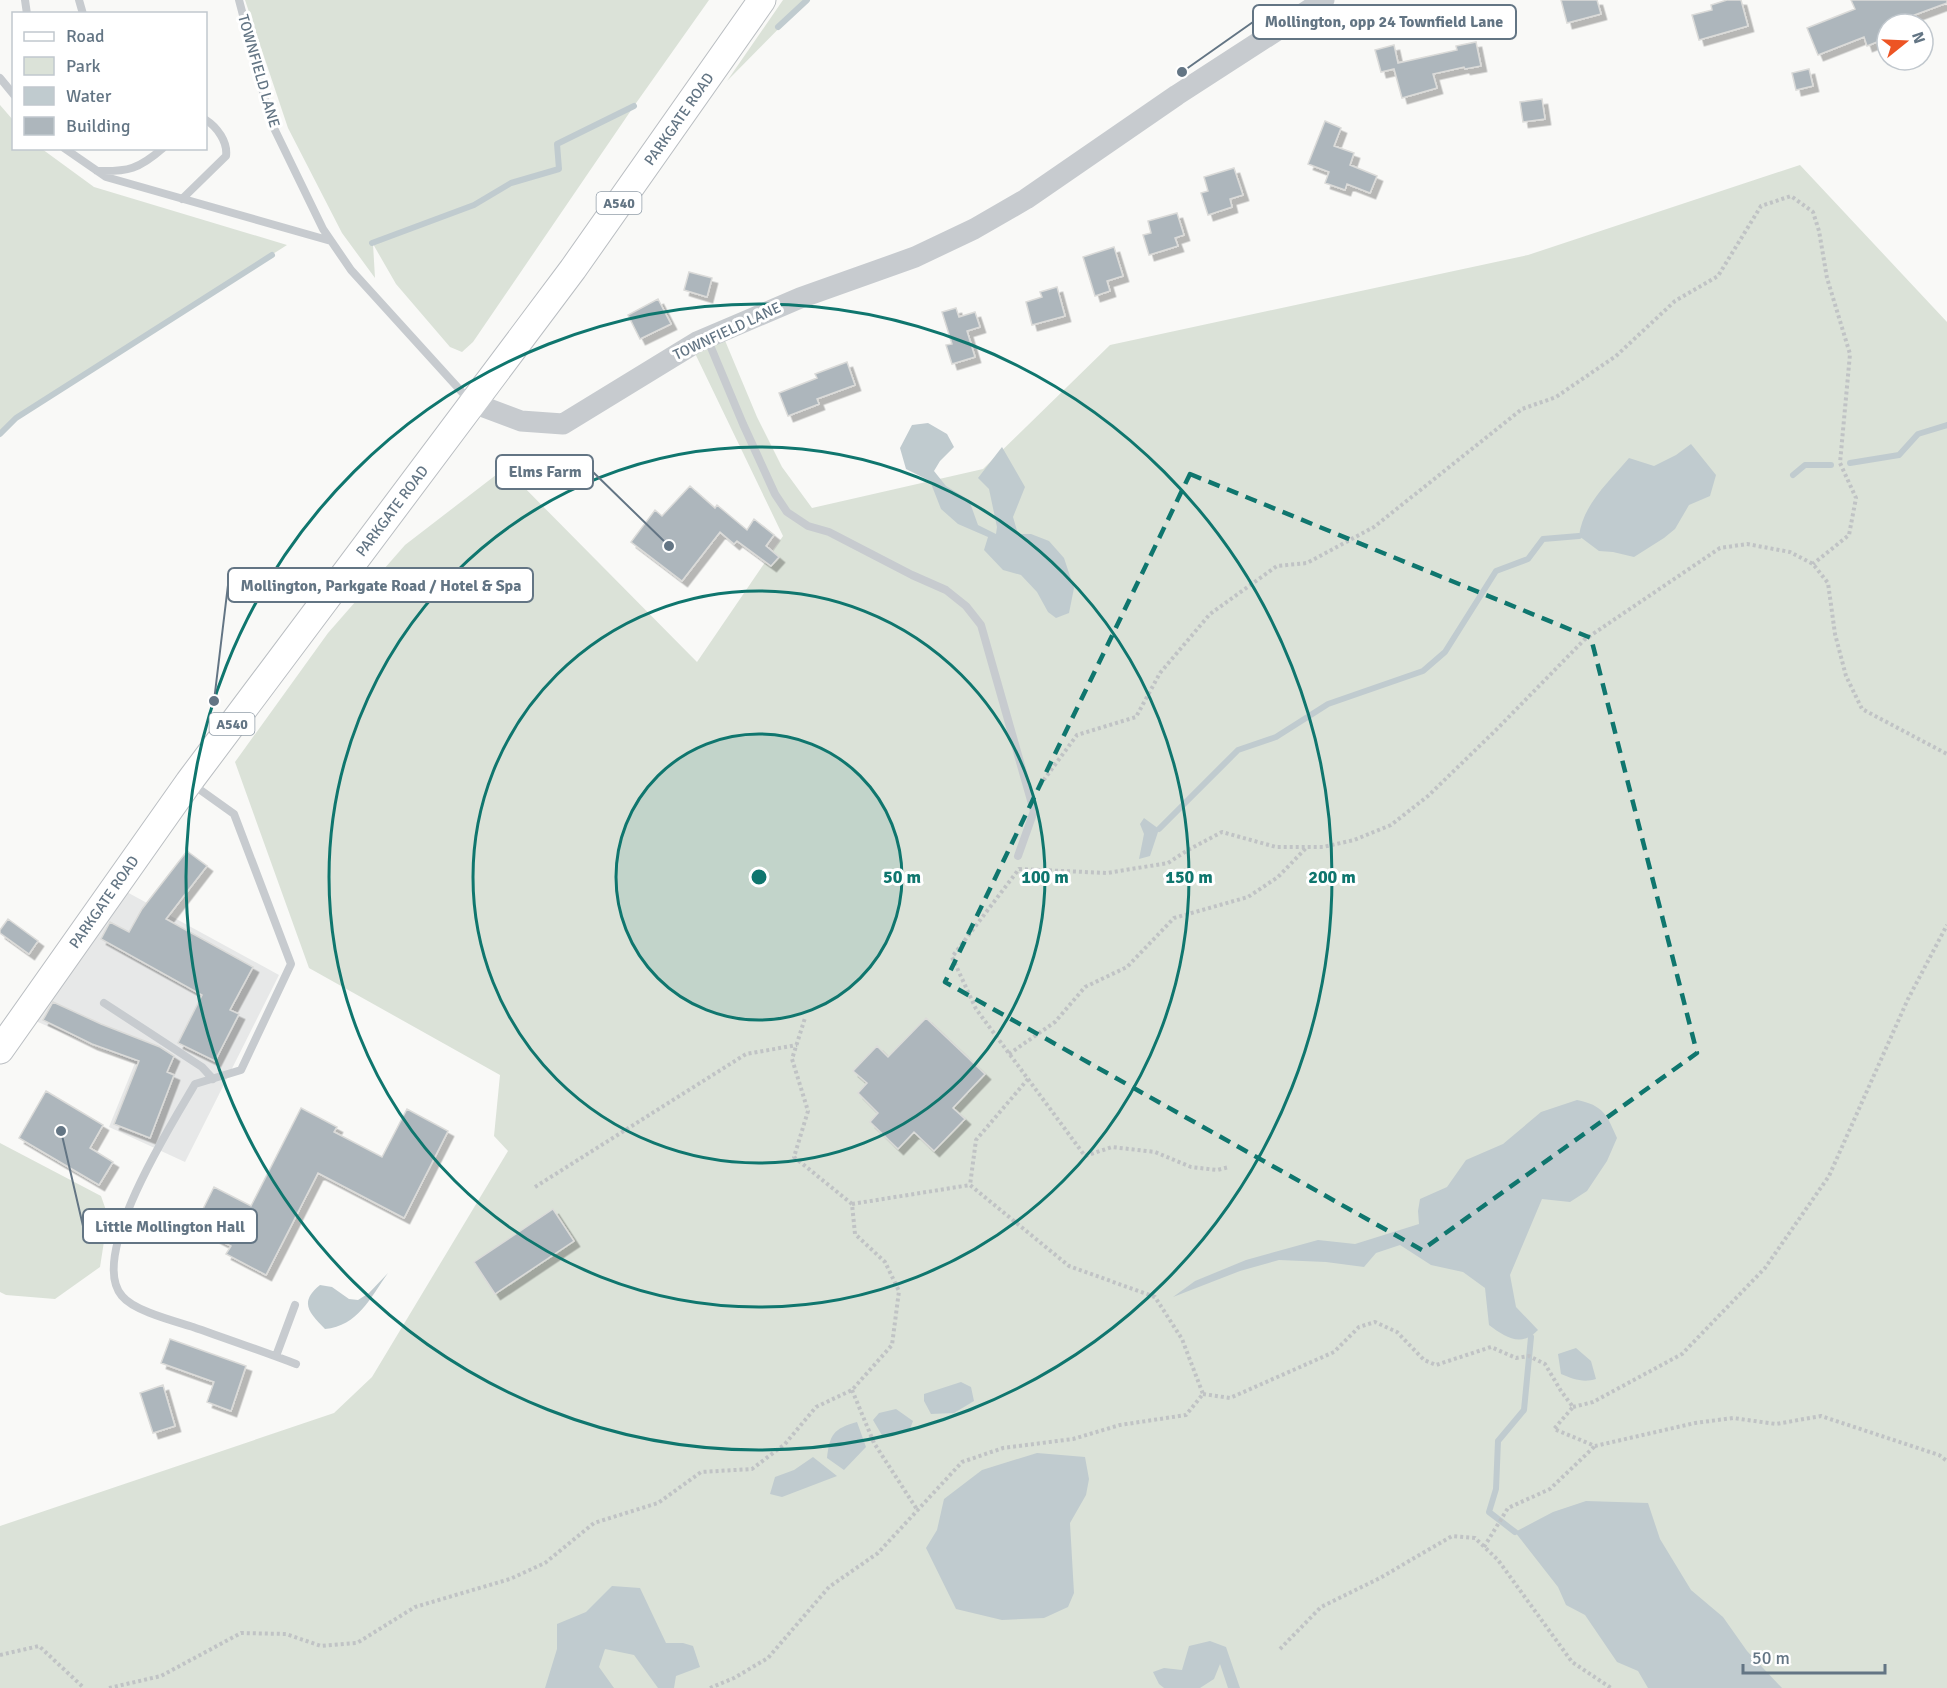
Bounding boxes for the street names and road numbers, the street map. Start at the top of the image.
street label: TOWNFIELD LANE [234,12,284,130]
street label: PARKGATE ROAD [640,69,718,169]
road number: A540 [596,192,642,214]
street label: TOWNFIELD LANE [670,298,784,364]
street label: PARKGATE ROAD [352,462,432,560]
road number: A540 [210,713,254,735]
street label: PARKGATE ROAD [65,852,143,952]

